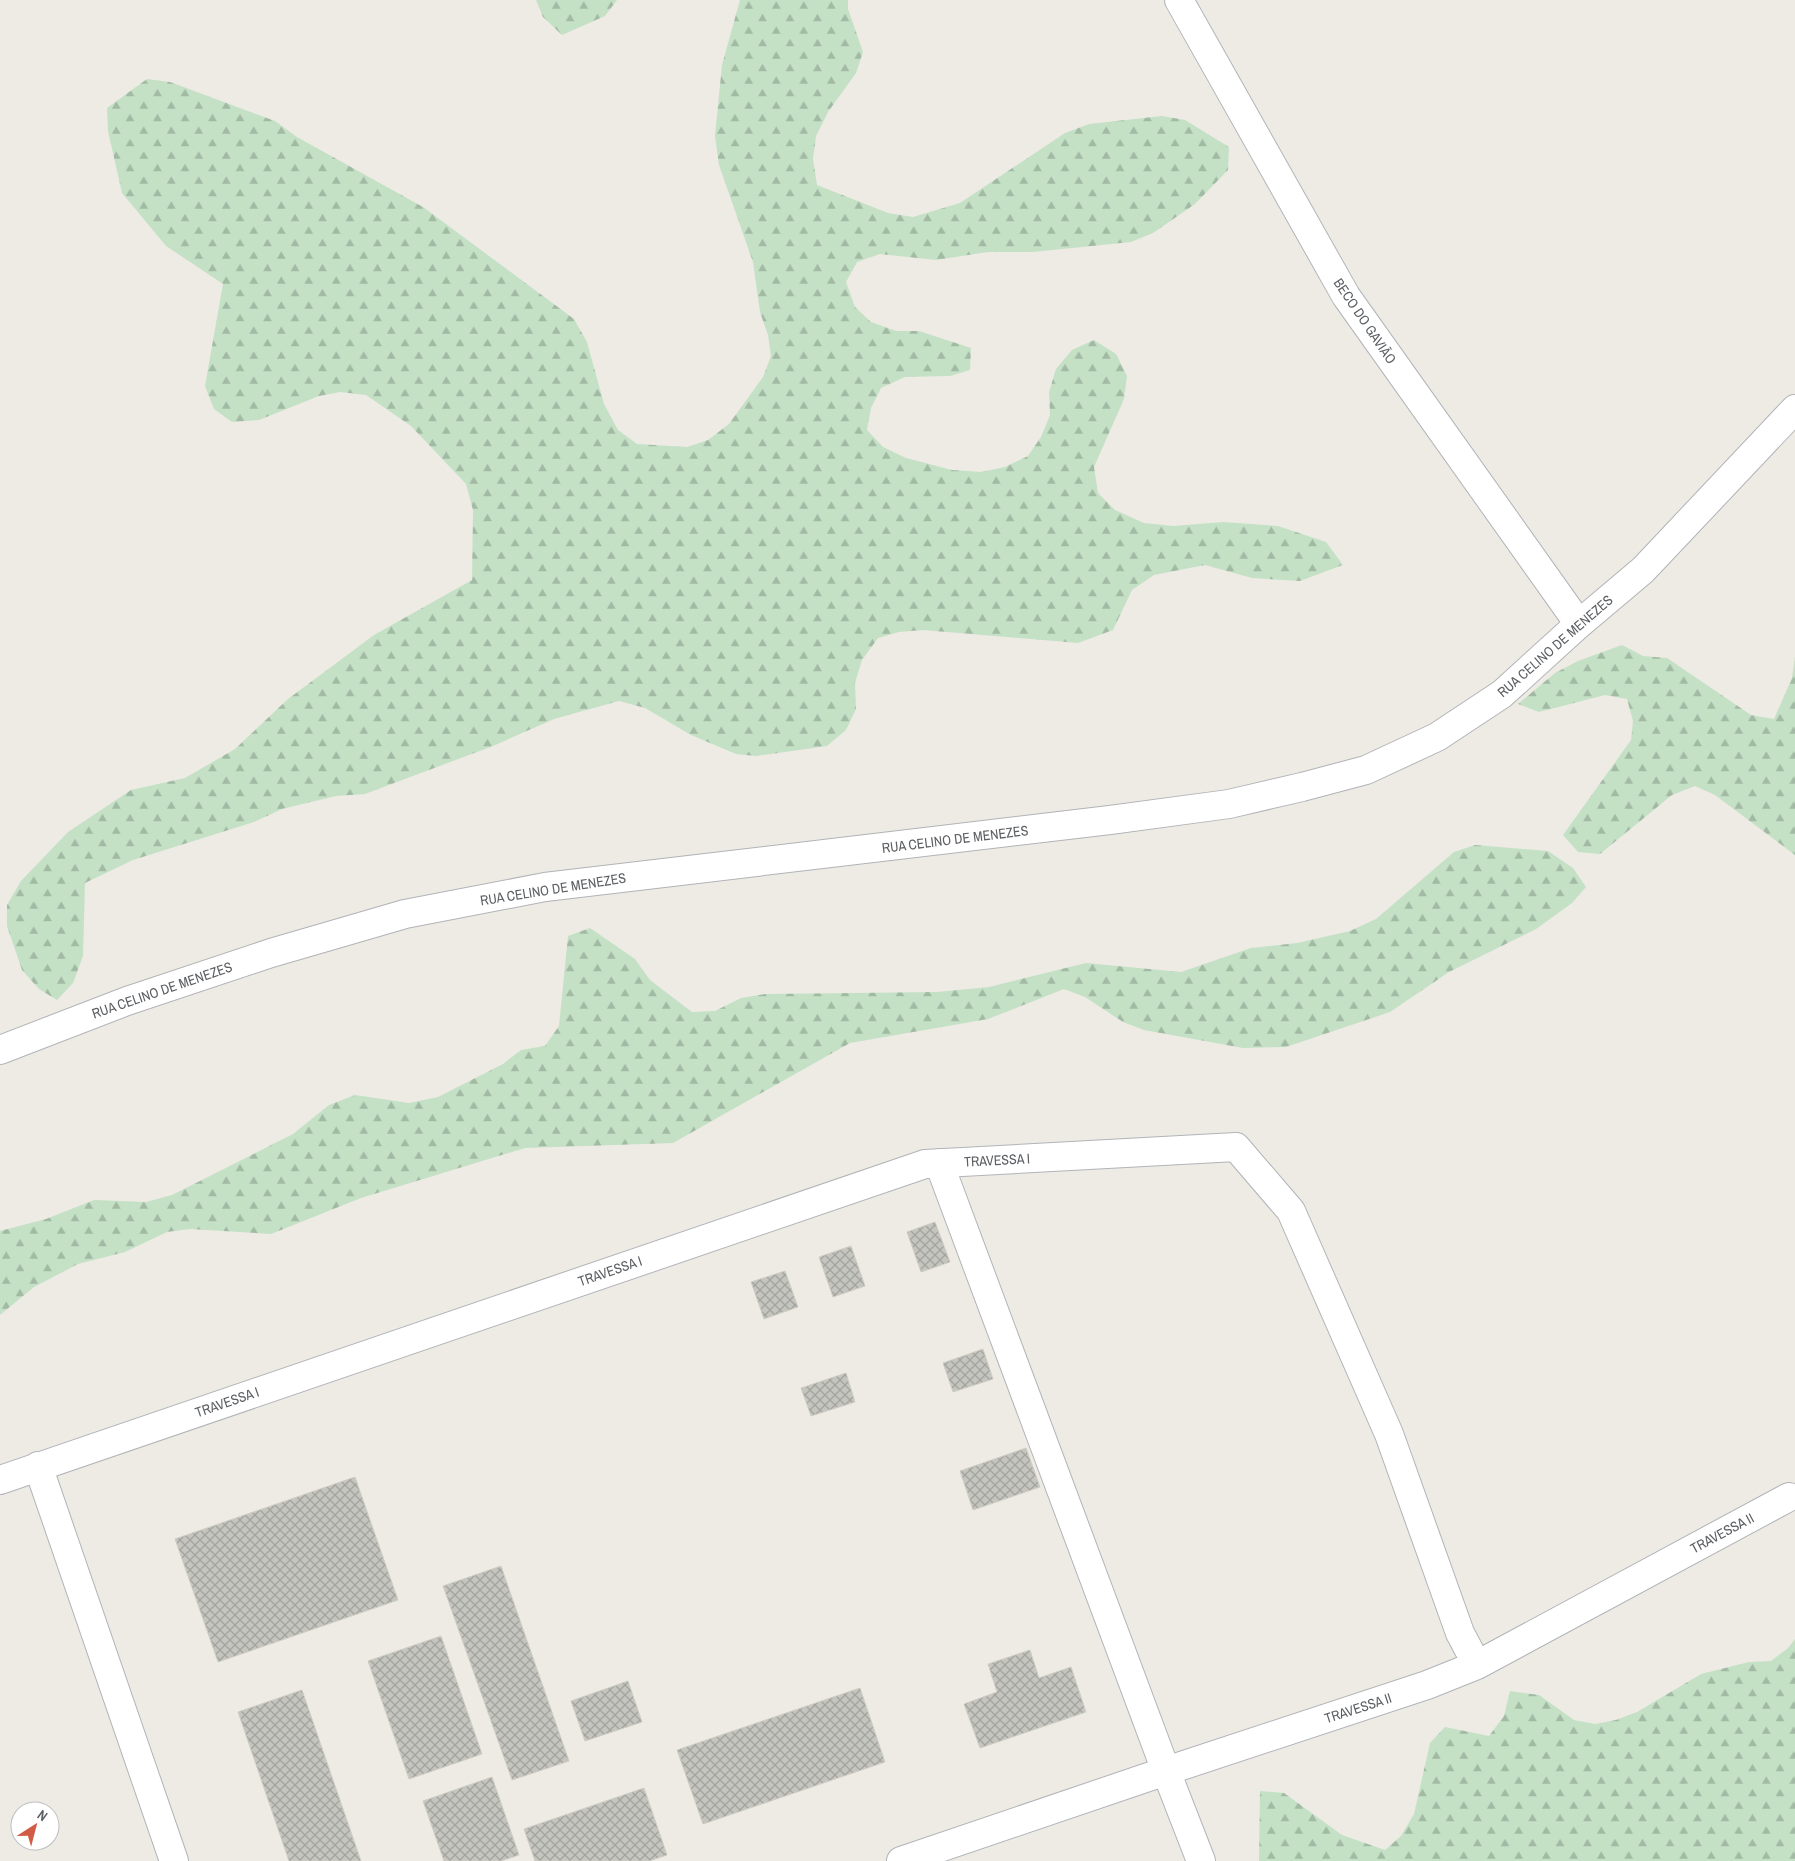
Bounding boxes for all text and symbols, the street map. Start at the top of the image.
street label: BECO DO GAVIÃO [1330,275,1400,367]
street label: RUA CELINO DE MENEZES [1493,591,1617,701]
street label: RUA CELINO DE MENEZES [881,821,1030,857]
street label: RUA CELINO DE MENEZES [479,869,628,909]
street label: RUA CELINO DE MENEZES [89,957,235,1022]
street label: TRAVESSA I [963,1149,1031,1171]
street label: TRAVESSA I [576,1252,644,1290]
street label: TRAVESSA I [193,1383,261,1421]
street label: TRAVESSA II [1687,1509,1757,1557]
street label: TRAVESSA II [1322,1689,1394,1727]
north arrow [10,1801,60,1851]
text: N [34,1806,51,1825]

